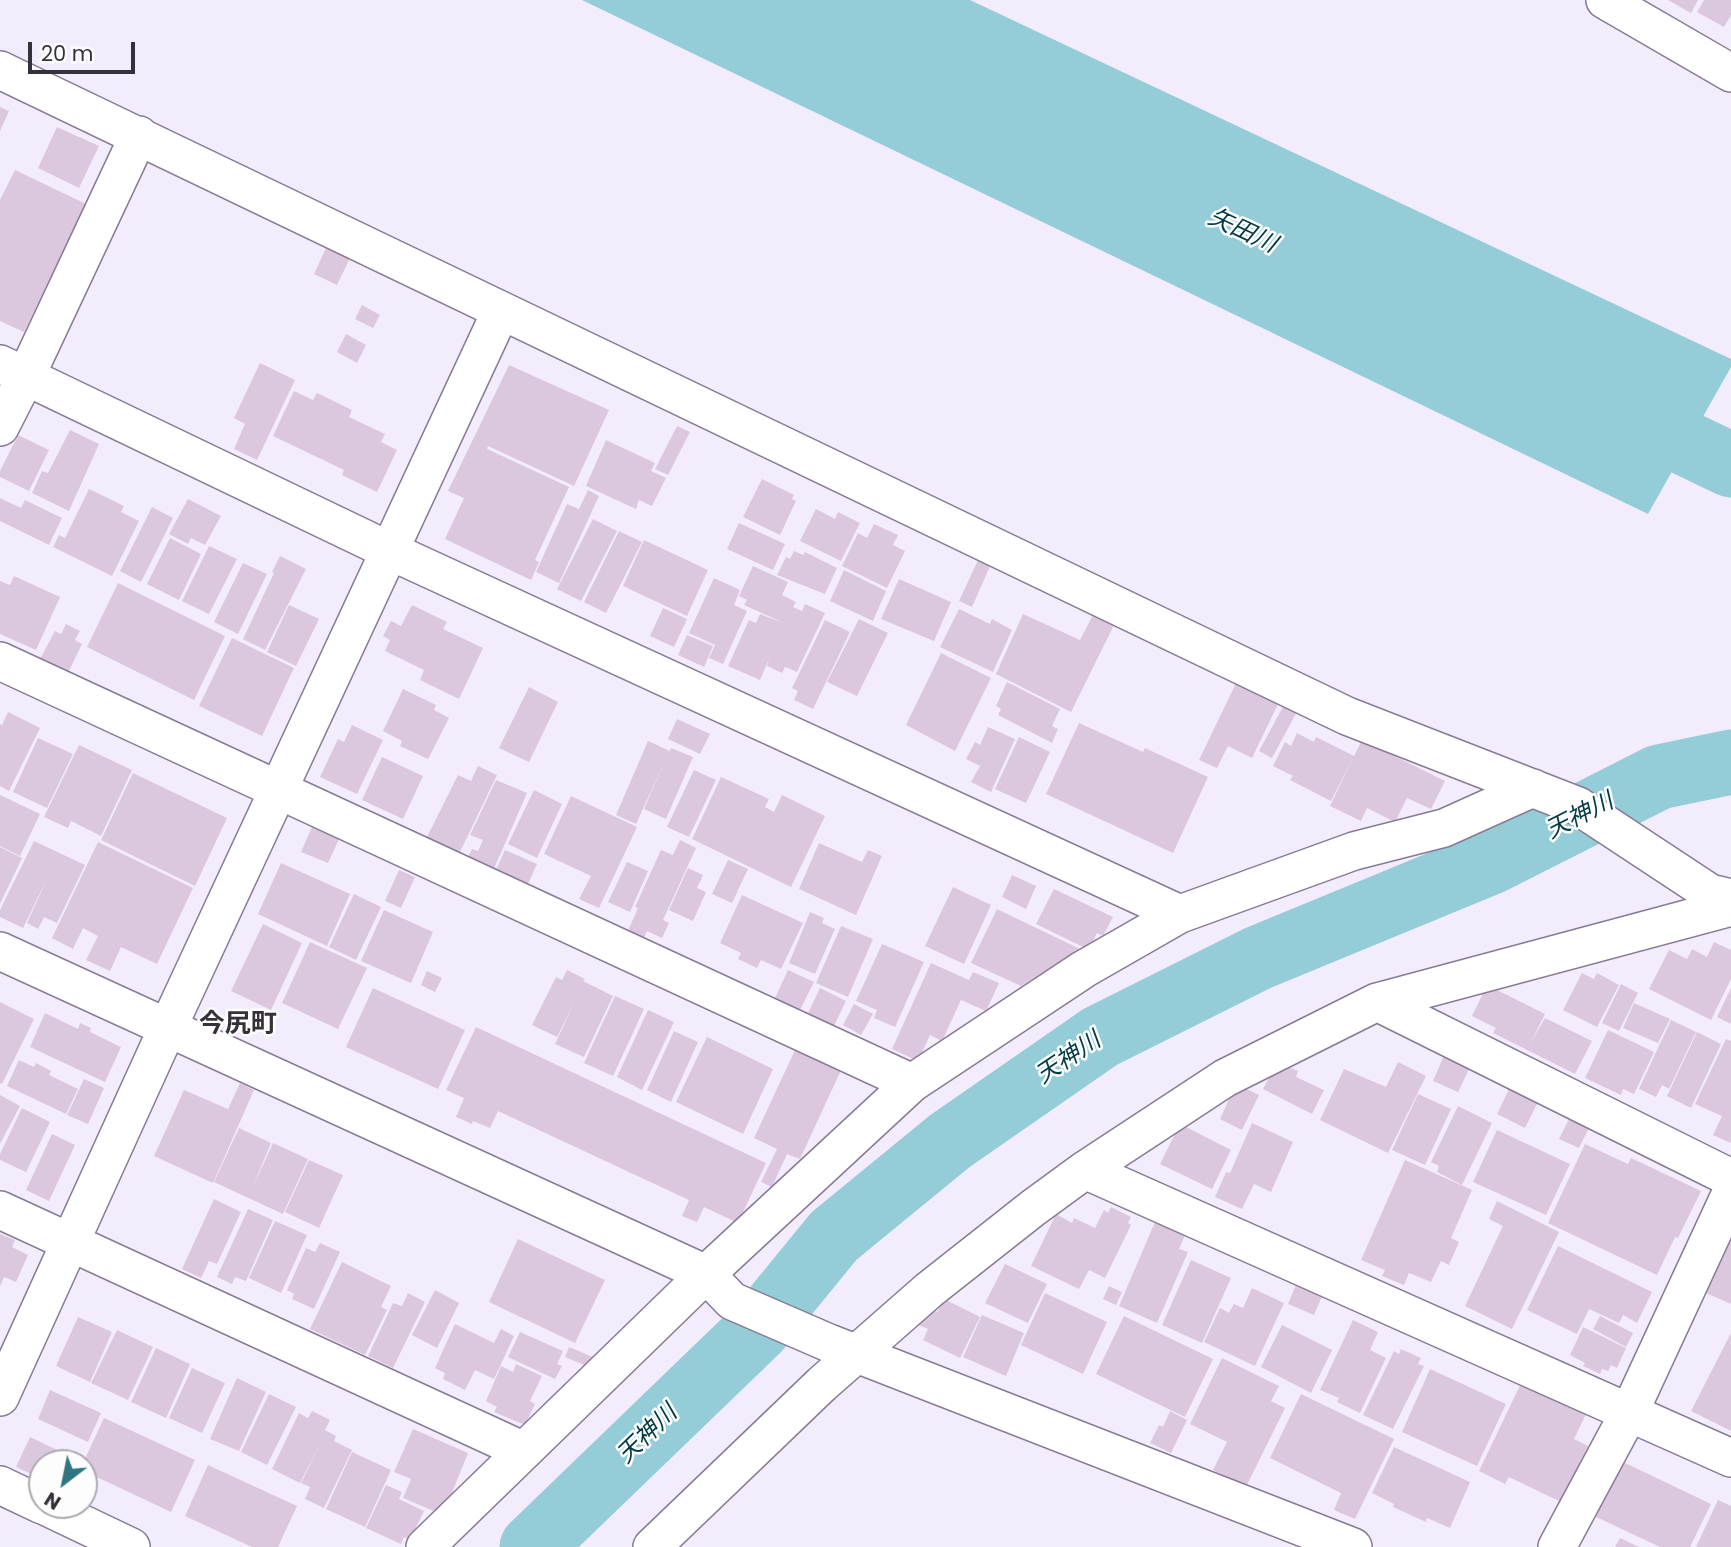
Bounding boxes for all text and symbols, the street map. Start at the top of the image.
scale bar [32,28,138,72]
text: 20 m [41,39,94,68]
water label: 矢田川 [1203,204,1281,260]
water label: 天神川 [1541,788,1619,846]
district label: 今尻町 [199,1009,277,1041]
water label: 天神川 [1031,1027,1107,1091]
water label: 天神川 [612,1400,684,1470]
north arrow [28,1449,98,1519]
text: N [39,1485,66,1516]

